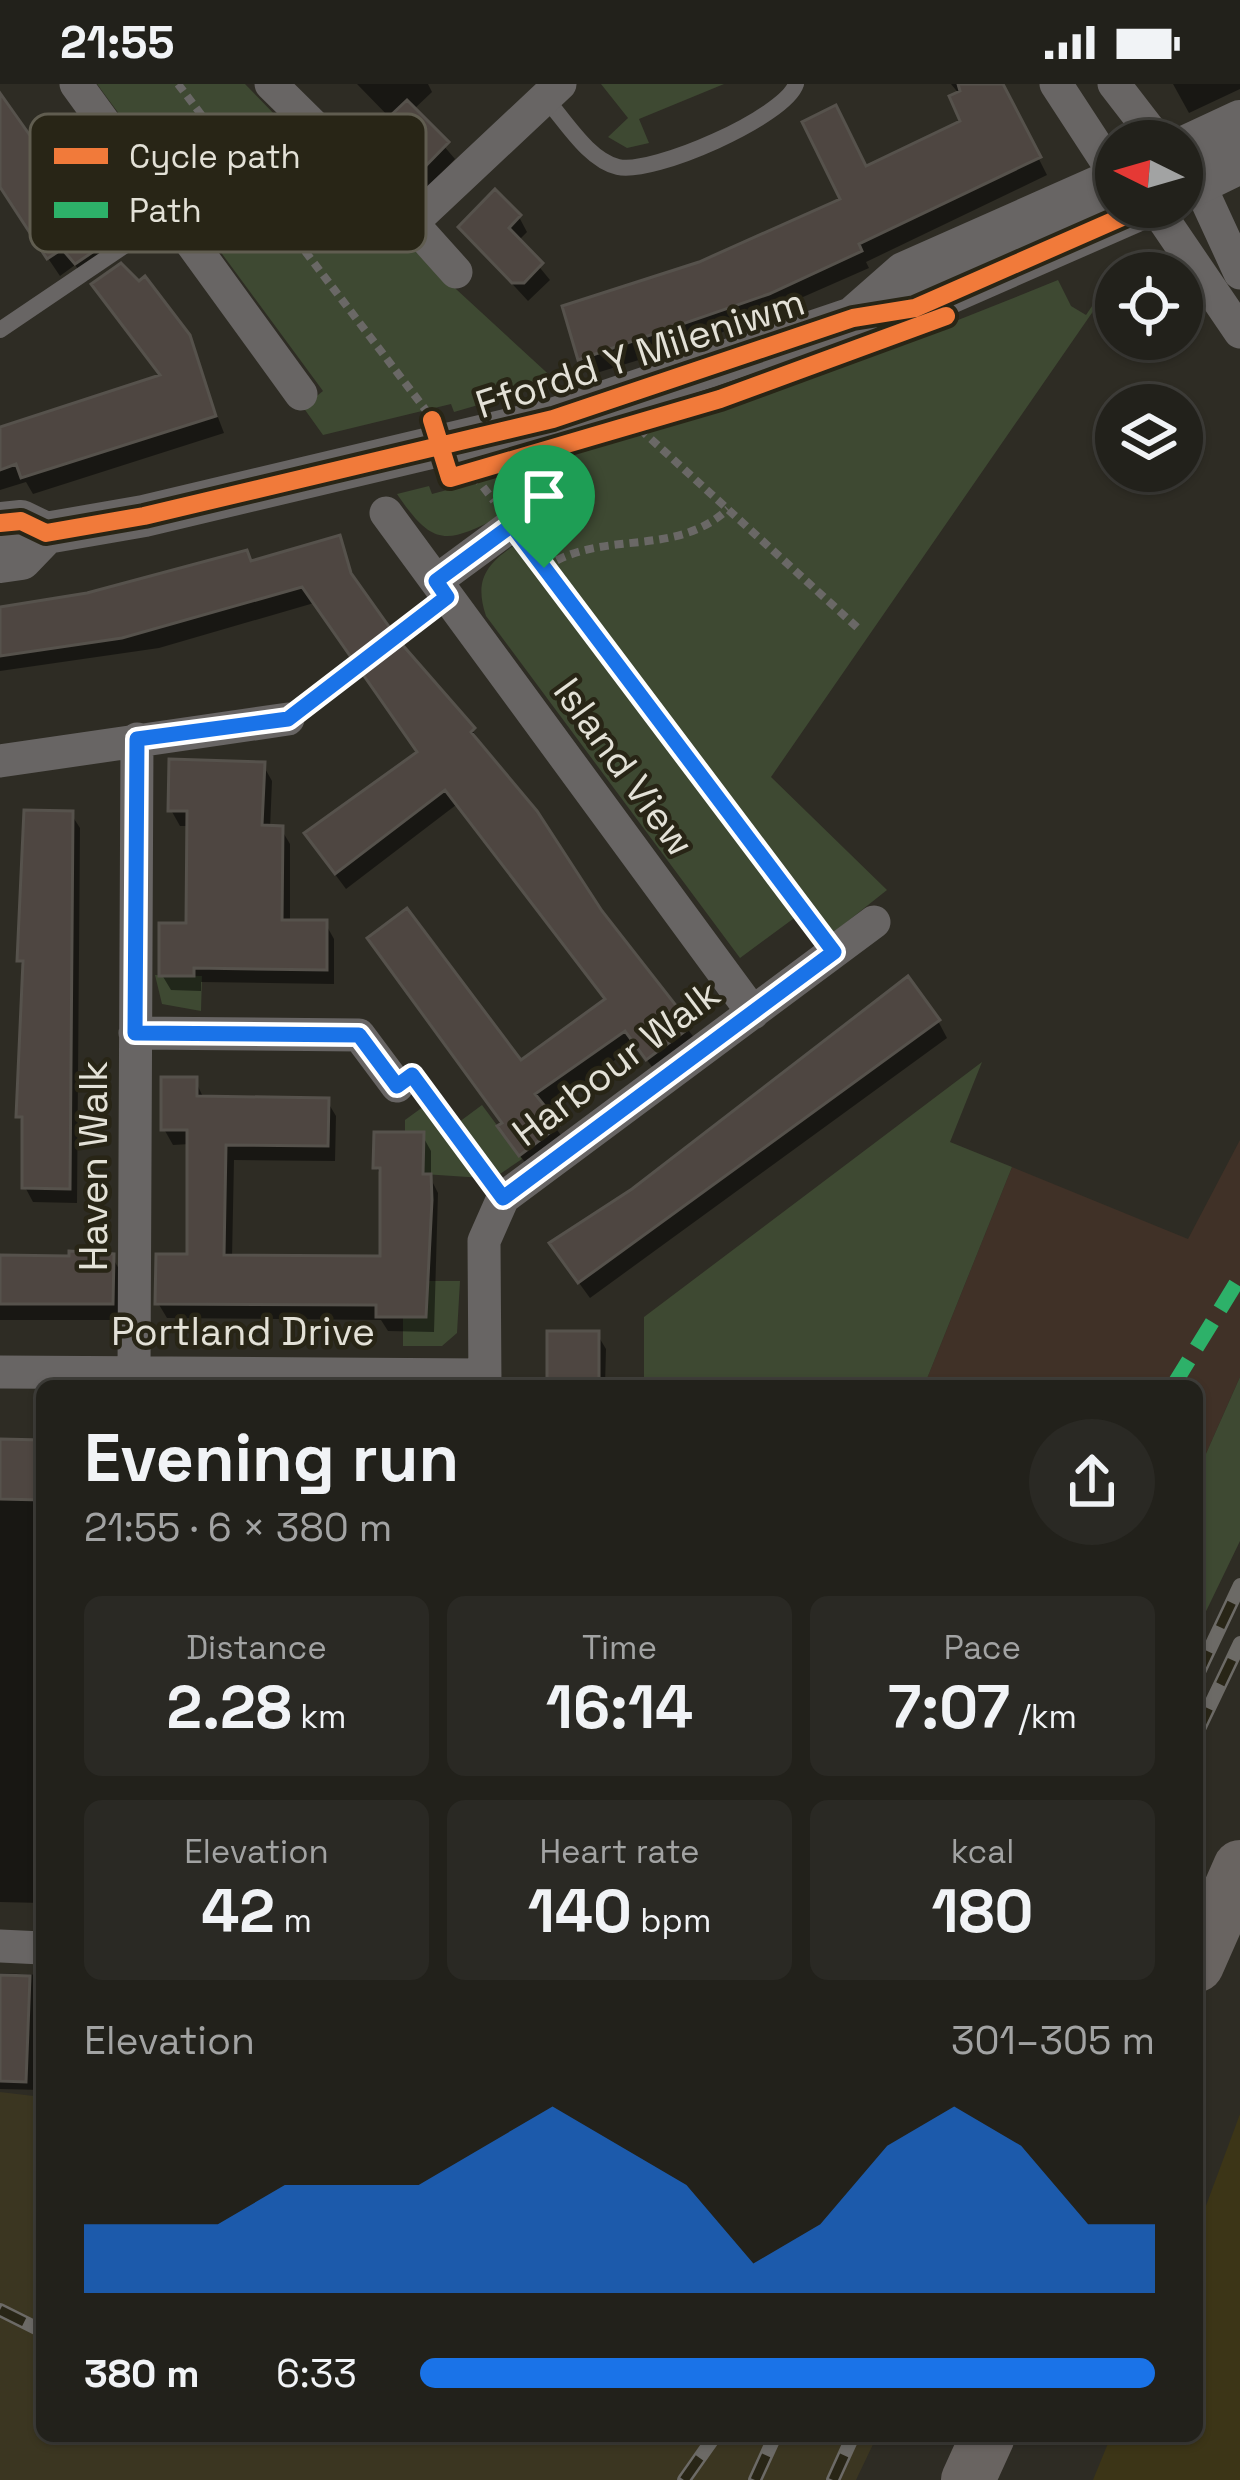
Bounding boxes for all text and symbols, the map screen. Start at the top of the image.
text: 21:55 [60,14,174,71]
legend [30,114,426,252]
north arrow [1095,120,1203,228]
map controls [1095,120,1203,492]
text: Cycle path [129,136,301,178]
text: Path [129,190,202,232]
button: locate [1095,252,1203,360]
street label: Ffordd Y Mileniwm [469,277,811,429]
button: layers [1095,384,1203,492]
pin [493,445,595,568]
icon: arrive [511,463,577,529]
street label: Island View [543,668,705,866]
street label: Harbour Walk [503,969,729,1157]
street label: Haven Walk [69,1061,118,1271]
street label: Portland Drive [111,1307,375,1356]
text: Evening run [84,1416,459,1500]
button: share [1029,1419,1155,1545]
text: 21:55 · 6 × 380 m [84,1503,392,1552]
text: Distance [186,1627,327,1669]
text: Time [582,1627,657,1669]
text: Pace [944,1627,1021,1669]
text: 2.28 [167,1669,292,1746]
text: 16:14 [546,1669,693,1746]
text: 7:07 [888,1669,1010,1746]
text: km [292,1696,346,1738]
text: /km [1010,1696,1077,1738]
text: Elevation [184,1831,329,1873]
text: Heart rate [539,1831,700,1873]
text: kcal [951,1831,1014,1873]
text: 42 [201,1873,275,1950]
text: 140 [528,1873,632,1950]
text: 180 [932,1873,1034,1950]
text: m [275,1900,312,1942]
text: bpm [632,1900,711,1942]
text: Elevation [84,2016,255,2065]
text: 301–305 m [951,2016,1155,2065]
text: 380 m [84,2349,200,2398]
text: 6:33 [276,2349,357,2398]

